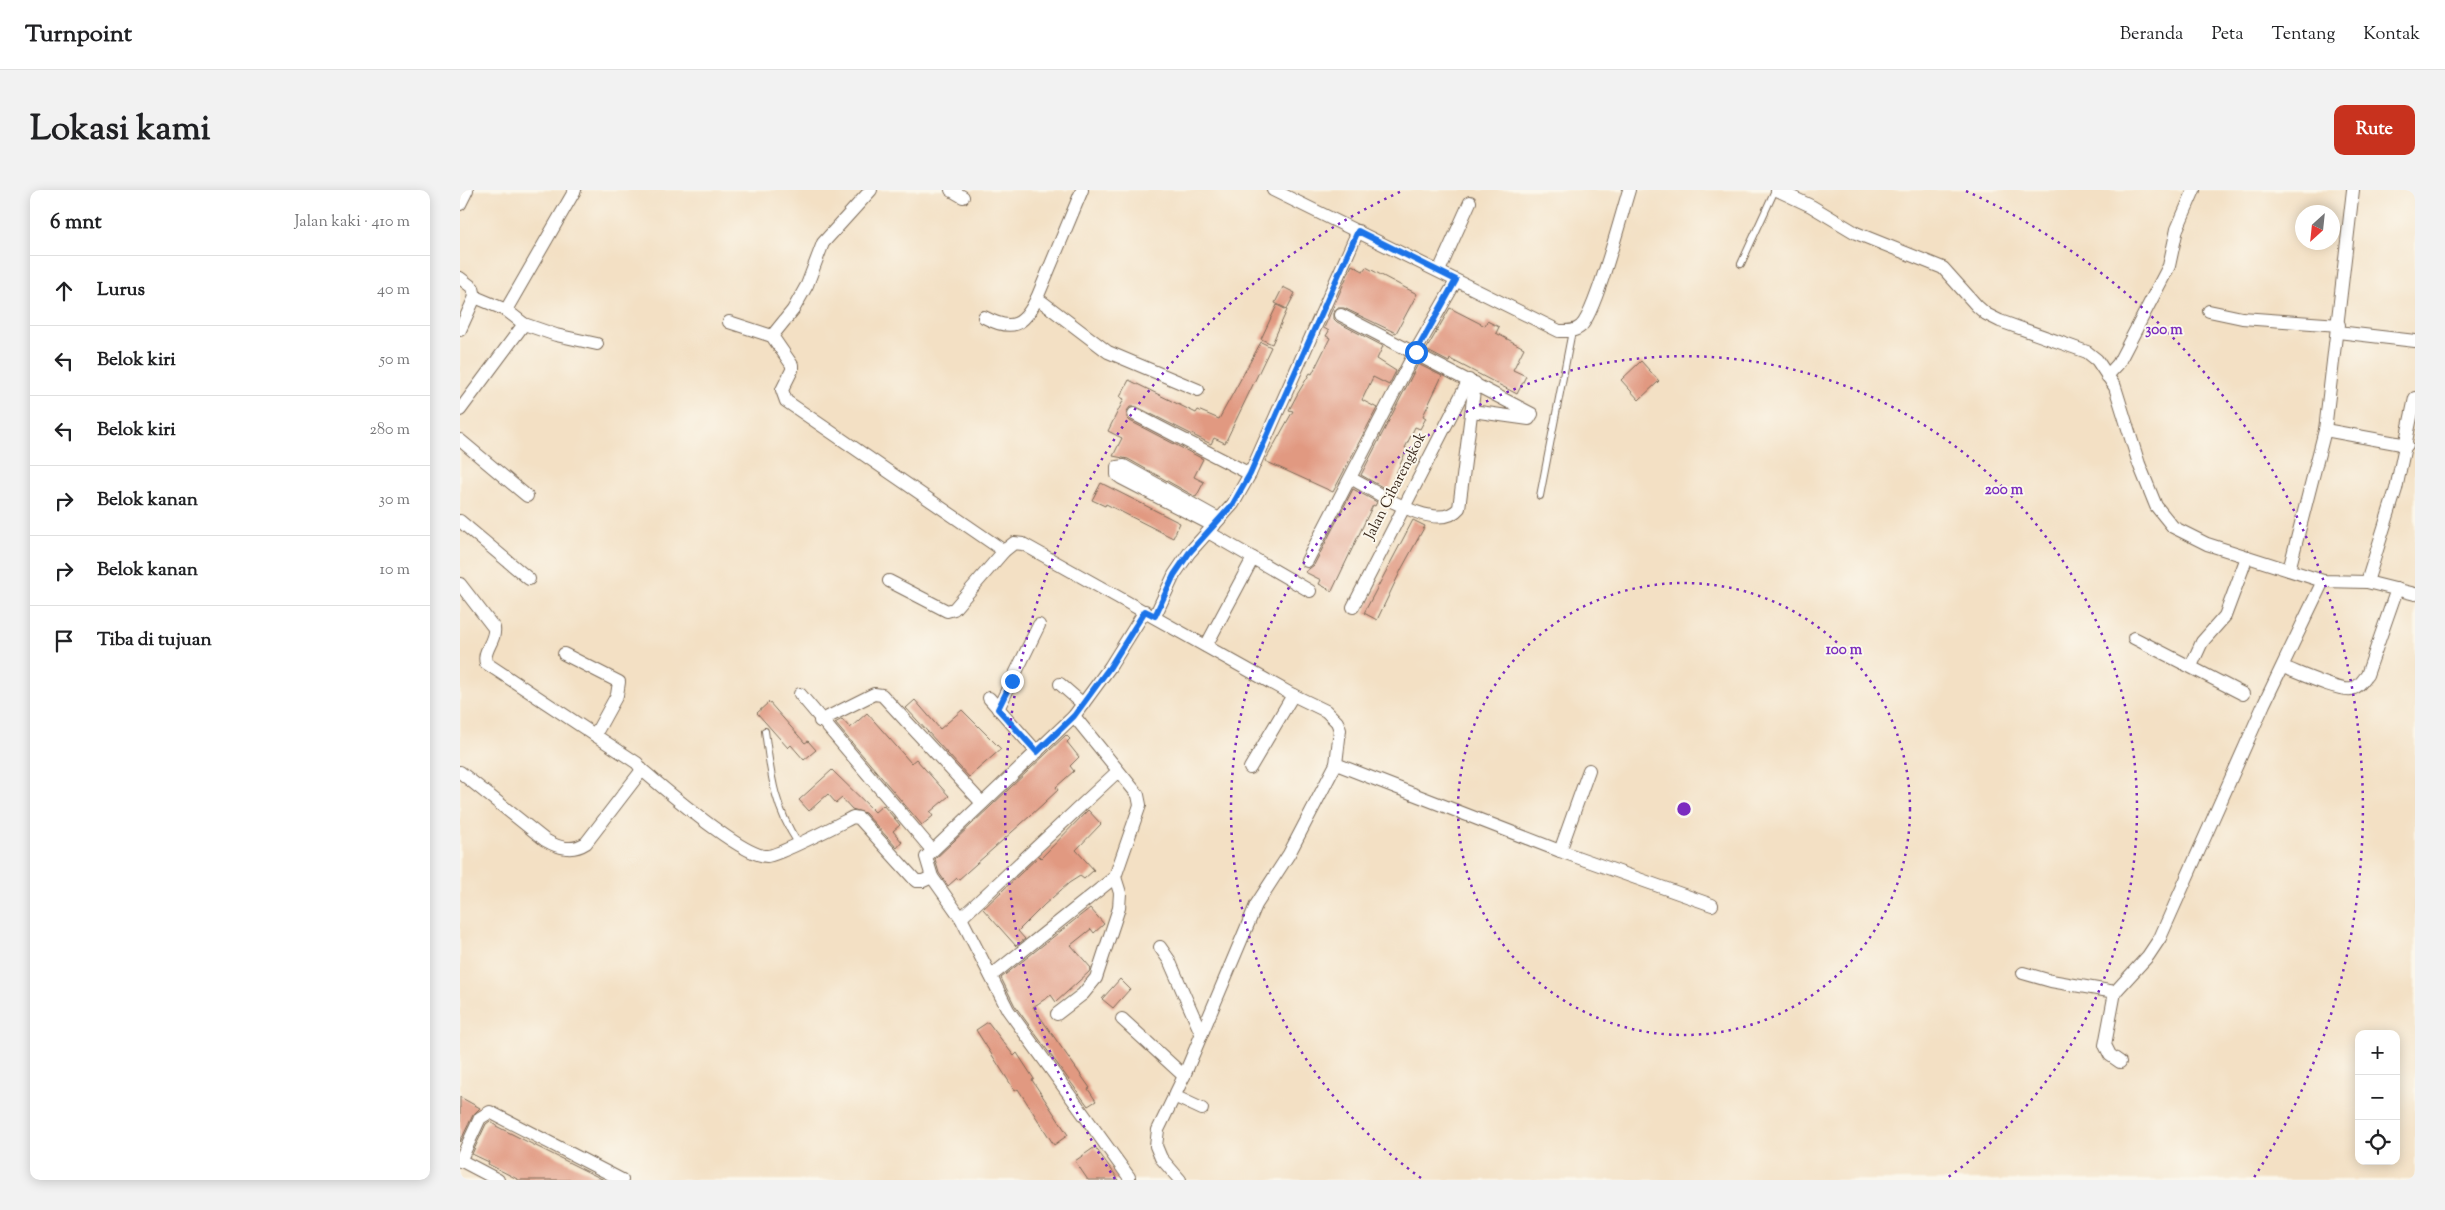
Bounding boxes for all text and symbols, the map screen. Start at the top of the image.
text: Turnpoint [25,18,132,52]
text: Beranda [2120,22,2183,48]
text: Peta [2211,22,2244,48]
text: Tentang [2272,22,2335,48]
text: Kontak [2363,22,2420,48]
text: Lokasi kami [30,105,211,156]
button: Rute [2334,105,2415,155]
north arrow [2295,205,2340,250]
text: 6 mnt [50,208,102,238]
text: Jalan kaki · 410 m [295,211,410,234]
icon: ahead [50,277,78,305]
text: Lurus [97,277,145,304]
text: 40 m [377,279,410,302]
text: 300 m [2145,320,2183,341]
route start [1405,341,1428,364]
icon: left [50,347,78,375]
text: Belok kiri [97,347,176,374]
text: 50 m [379,349,410,372]
icon: left [50,417,78,445]
text: Belok kiri [97,417,176,444]
text: 280 m [369,419,410,442]
street label: Jalan Cibarengkok [1359,429,1432,544]
text: 200 m [1985,480,2024,501]
icon: right [50,487,78,515]
text: Belok kanan [97,487,198,514]
text: 30 m [379,489,410,512]
icon: right [50,557,78,585]
text: Belok kanan [97,557,198,584]
text: 10 m [380,559,410,582]
icon: arrive [50,627,78,655]
text: Tiba di tujuan [97,627,212,654]
text: 100 m [1826,640,1863,661]
route end [1001,670,1024,693]
centre of rings [1675,800,1693,818]
map controls [2355,1030,2400,1165]
button: + [2355,1030,2400,1075]
button: − [2355,1075,2400,1120]
button: locate [2355,1120,2400,1165]

